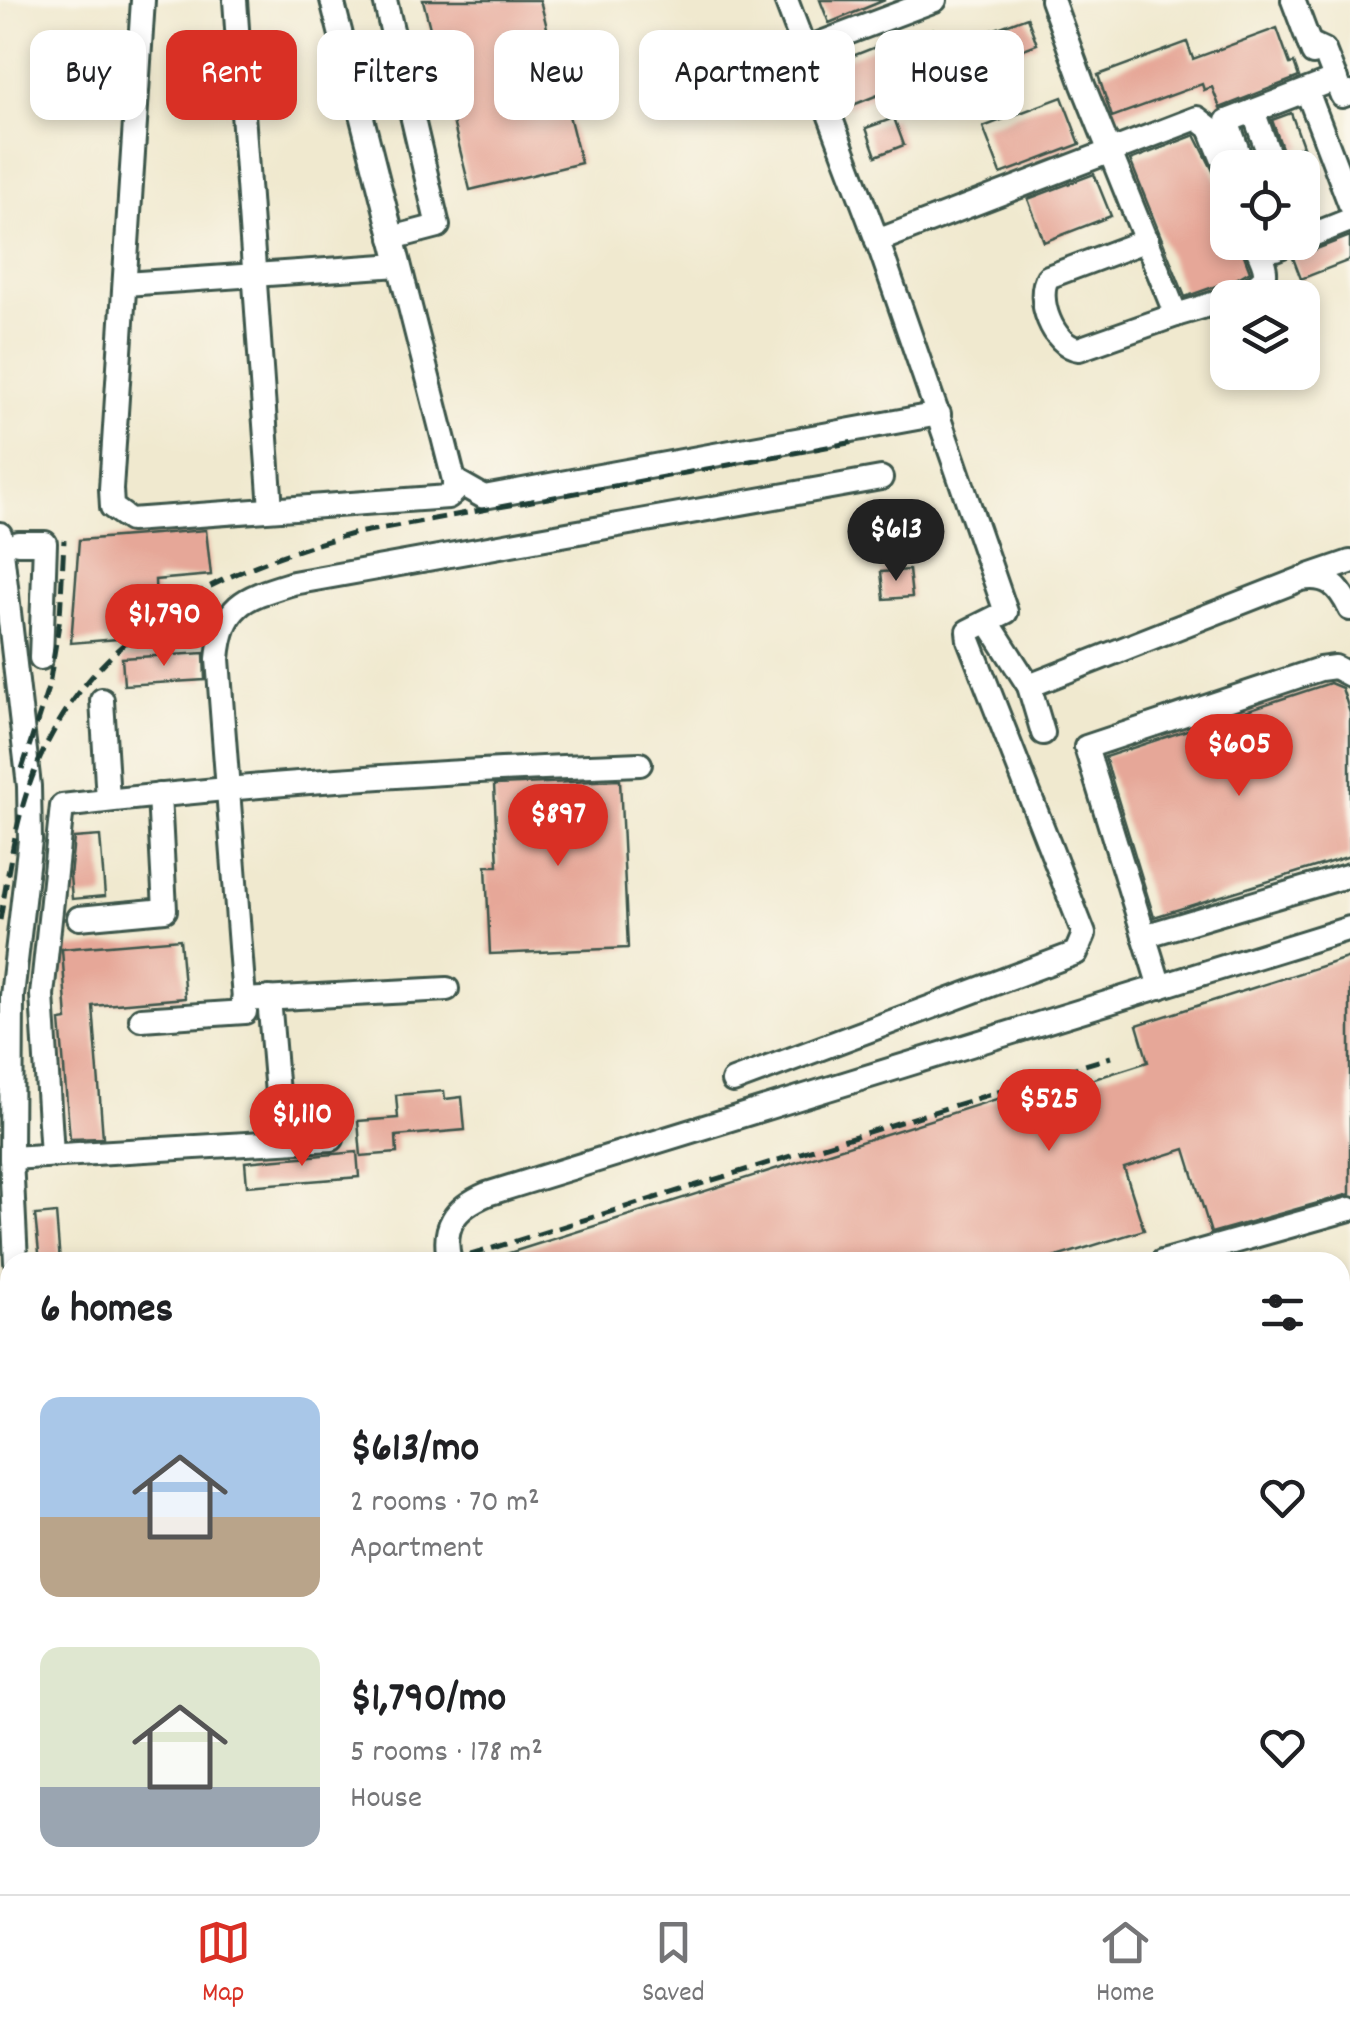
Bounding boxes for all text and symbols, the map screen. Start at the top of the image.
chip: Buy [30,30,146,120]
chip: Rent [166,30,297,120]
chip: Filters [317,30,474,120]
chip: New [494,30,619,120]
chip: Apartment [639,30,855,120]
chip: House [875,30,1024,120]
map controls [1210,150,1320,390]
button: locate [1210,150,1320,260]
button: layers [1210,280,1320,390]
pin: $613 [837,499,955,584]
text: $613 [869,508,923,554]
pin: $1,790 [83,584,245,669]
text: $1,790 [127,593,201,639]
pin: $605 [1180,714,1298,799]
text: $605 [1207,723,1271,769]
pin: $897 [499,784,617,869]
text: $897 [530,793,586,839]
pin: $525 [990,1069,1108,1154]
text: $525 [1019,1078,1079,1124]
pin: $1,110 [221,1084,383,1169]
text: $1,110 [272,1093,332,1139]
text: 6 homes [40,1282,173,1342]
icon: filters [1255,1285,1310,1340]
text: $613/mo [350,1421,479,1481]
icon: home [120,1437,240,1557]
icon: heart [1255,1470,1310,1525]
text: 2 rooms · 70 m² [350,1481,540,1527]
text: Apartment [350,1527,484,1573]
text: $1,790/mo [350,1671,506,1731]
icon: home [120,1687,240,1807]
icon: heart [1255,1720,1310,1775]
text: 5 rooms · 178 m² [350,1731,543,1777]
text: House [350,1777,422,1823]
tab: Map [196,1915,251,2015]
tab: Saved [642,1915,705,2015]
tab: Home [1096,1915,1154,2015]

